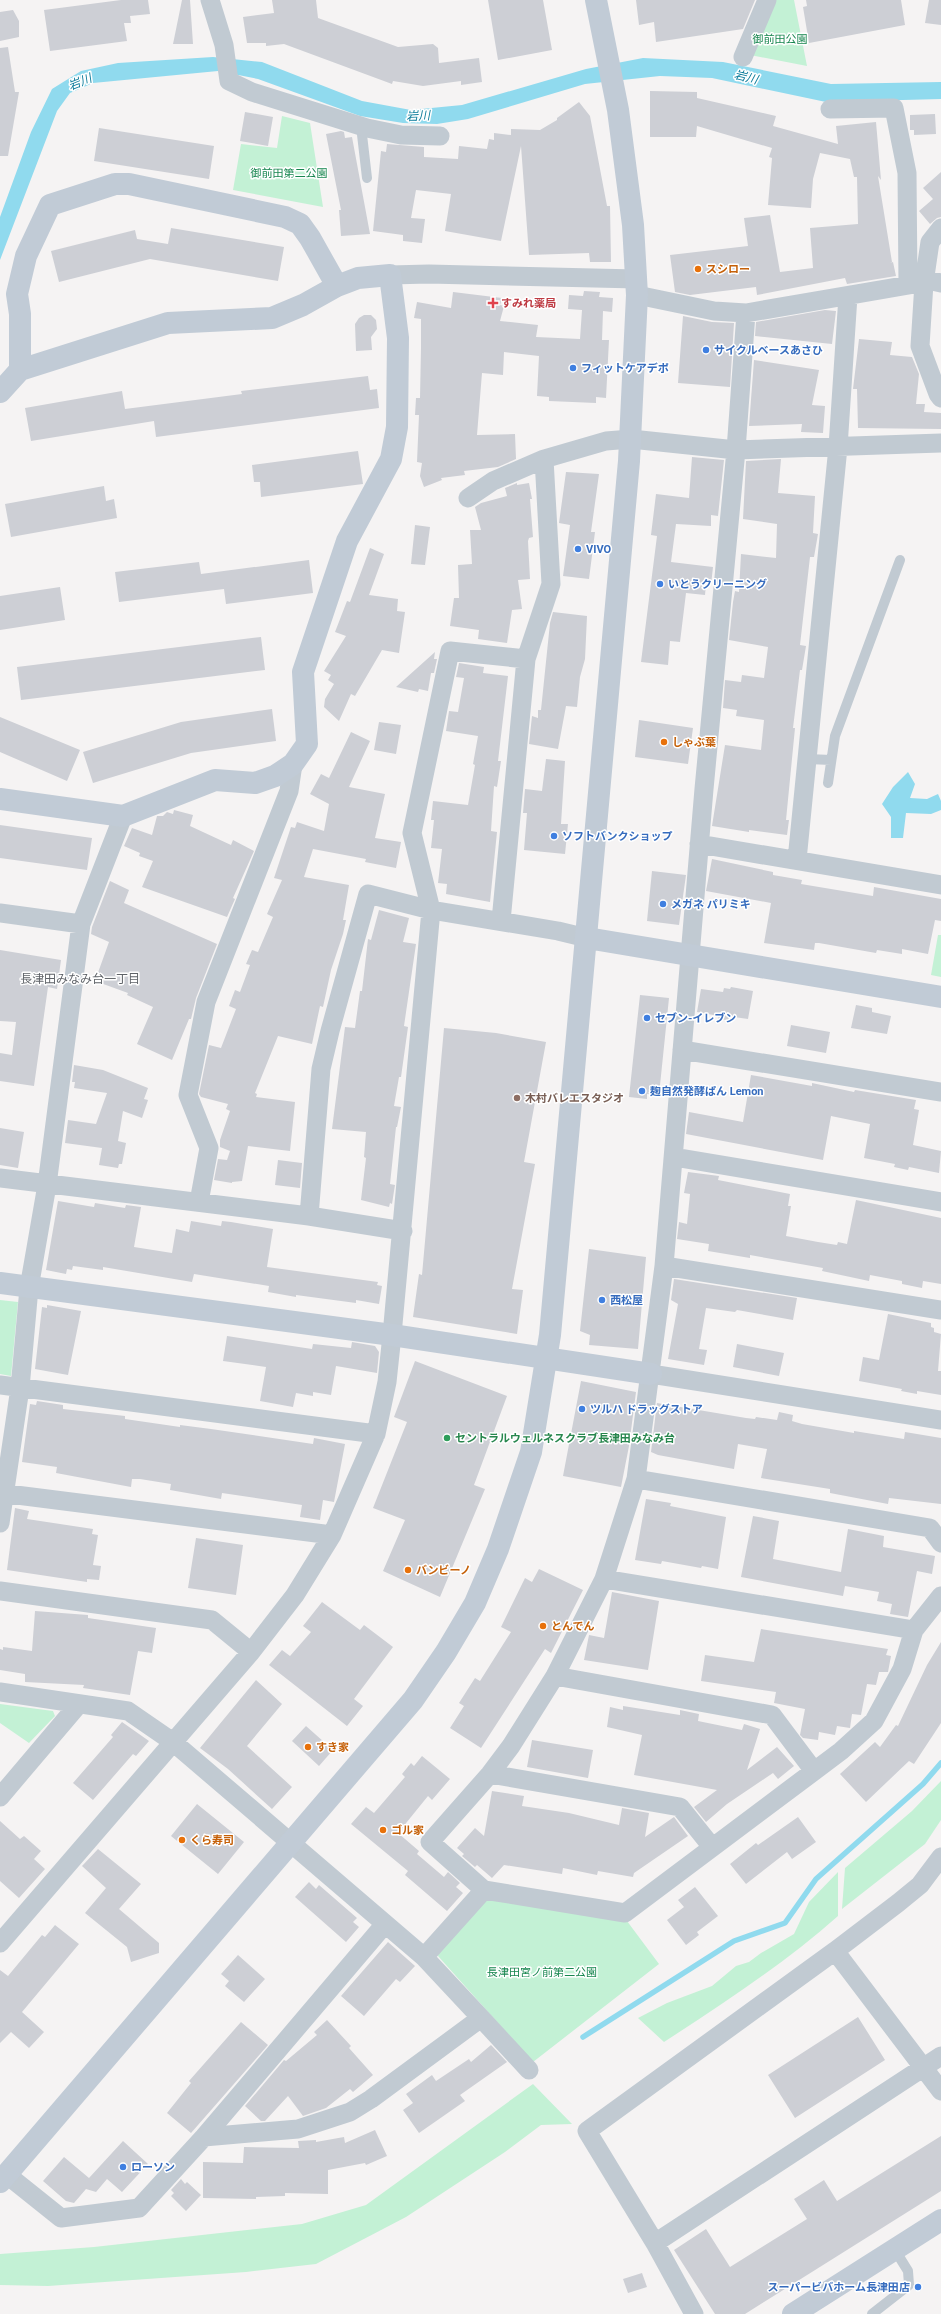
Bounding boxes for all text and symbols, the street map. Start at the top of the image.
park label: 御前田公園 [752,33,808,46]
water label: 岩川 [733,67,761,87]
water label: 岩川 [66,70,96,93]
water label: 岩川 [406,108,432,124]
park label: 御前田第二公園 [250,167,328,180]
place label: スシロー [706,263,750,276]
marker: スシロー [693,264,703,274]
place label: すみれ薬局 [501,297,556,310]
marker: すみれ薬局 [488,298,498,308]
place label: サイクルベースあさひ [714,344,823,357]
marker: サイクルベースあさひ [701,345,711,355]
place label: フィットケアデポ [581,362,669,375]
marker: フィットケアデポ [568,363,578,373]
place label: VIVO [586,543,612,556]
marker: VIVO [573,544,583,554]
place label: いとうクリーニング [668,578,767,591]
marker: いとうクリーニング [655,579,665,589]
place label: しゃぶ葉 [672,736,716,749]
marker: しゃぶ葉 [659,737,669,747]
place label: ソフトバンクショップ [562,830,673,843]
marker: ソフトバンクショップ [549,831,559,841]
place label: メガネ パリミキ [671,898,751,911]
marker: メガネ パリミキ [658,899,668,909]
district label: 長津田みなみ台一丁目 [20,972,140,986]
place label: セブン-イレブン [655,1012,736,1025]
marker: セブン-イレブン [642,1013,652,1023]
place label: 麹自然発酵ぱん Lemon [650,1085,764,1098]
marker: 麹自然発酵ぱん Lemon [637,1086,647,1096]
place label: 木村バレエスタジオ [525,1092,624,1105]
marker: 木村バレエスタジオ [512,1093,522,1103]
place label: 西松屋 [610,1294,643,1307]
marker: 西松屋 [597,1295,607,1305]
place label: ツルハ ドラッグストア [590,1403,703,1416]
marker: ツルハ ドラッグストア [577,1404,587,1414]
place label: セントラルウェルネスクラブ長津田みなみ台 [455,1432,675,1445]
marker: セントラルウェルネスクラブ長津田みなみ台 [442,1433,452,1443]
place label: バンビーノ [416,1564,471,1577]
marker: バンビーノ [403,1565,413,1575]
place label: とんでん [551,1620,594,1633]
marker: とんでん [538,1621,548,1631]
place label: すき家 [316,1741,349,1754]
marker: すき家 [303,1742,313,1752]
place label: ゴル家 [391,1824,424,1837]
marker: ゴル家 [378,1825,388,1835]
place label: くら寿司 [190,1834,234,1847]
marker: くら寿司 [177,1835,187,1845]
park label: 長津田宮ノ前第二公園 [487,1966,597,1979]
place label: ローソン [131,2161,175,2174]
marker: ローソン [118,2162,128,2172]
place label: スーパービバホーム長津田店 [767,2281,910,2294]
marker: スーパービバホーム長津田店 [913,2282,923,2292]

